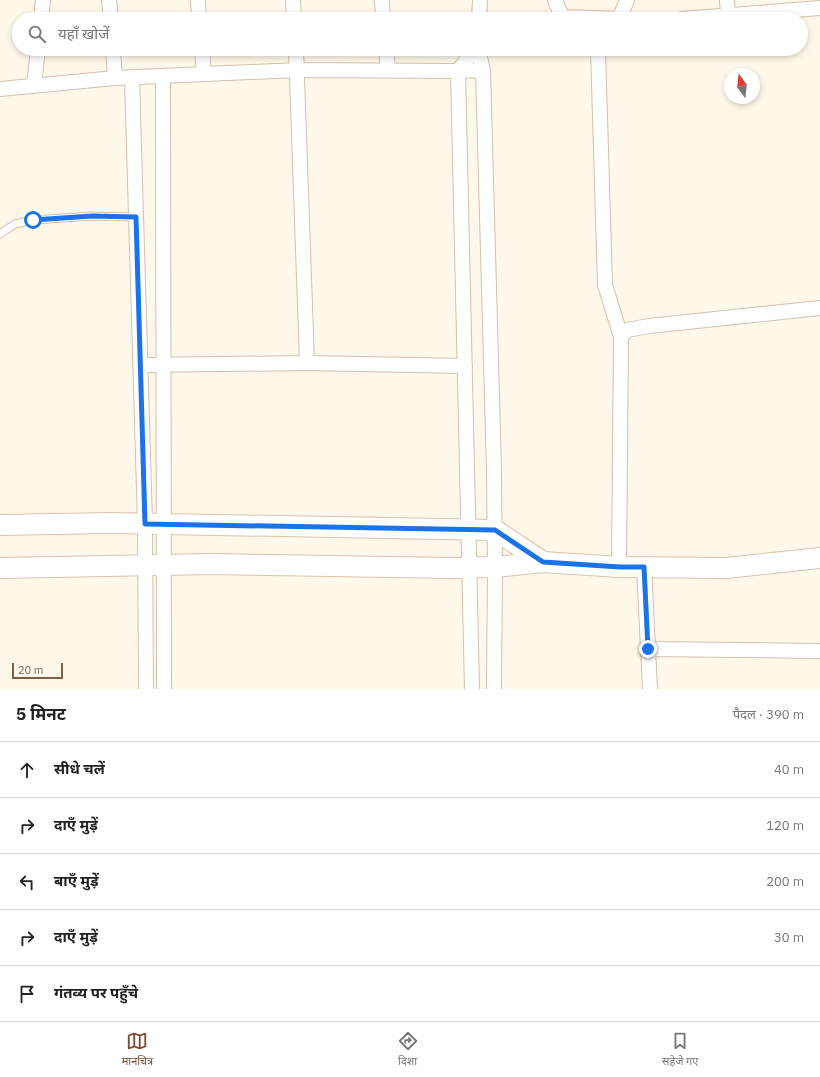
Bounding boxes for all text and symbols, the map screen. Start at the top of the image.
search box [12,12,808,56]
icon: search [26,23,48,45]
text: यहाँ खोजें [58,24,109,43]
north arrow [724,68,760,104]
route start [24,211,42,229]
route end [639,640,657,658]
scale bar [12,661,63,680]
text: 20 m [18,663,43,677]
text: 5 मिनट [16,703,66,725]
text: पैदल · 390 m [733,706,804,723]
icon: ahead [16,759,38,781]
text: सीधे चलें [54,759,105,778]
text: 40 m [774,761,804,778]
icon: right [16,815,38,837]
text: दाएँ मुड़ें [54,815,98,834]
text: 120 m [766,817,804,834]
icon: left [16,871,38,893]
text: बाएँ मुड़ें [54,871,99,890]
text: 200 m [766,873,804,890]
icon: right [16,927,38,949]
text: दाएँ मुड़ें [54,927,98,946]
text: 30 m [774,929,804,946]
icon: arrive [16,983,38,1005]
text: गंतव्य पर पहुँचे [54,983,138,1002]
tab: मानचित्र [122,1030,153,1069]
tab: दिशा [397,1030,419,1069]
tab: सहेजे गए [662,1030,698,1069]

